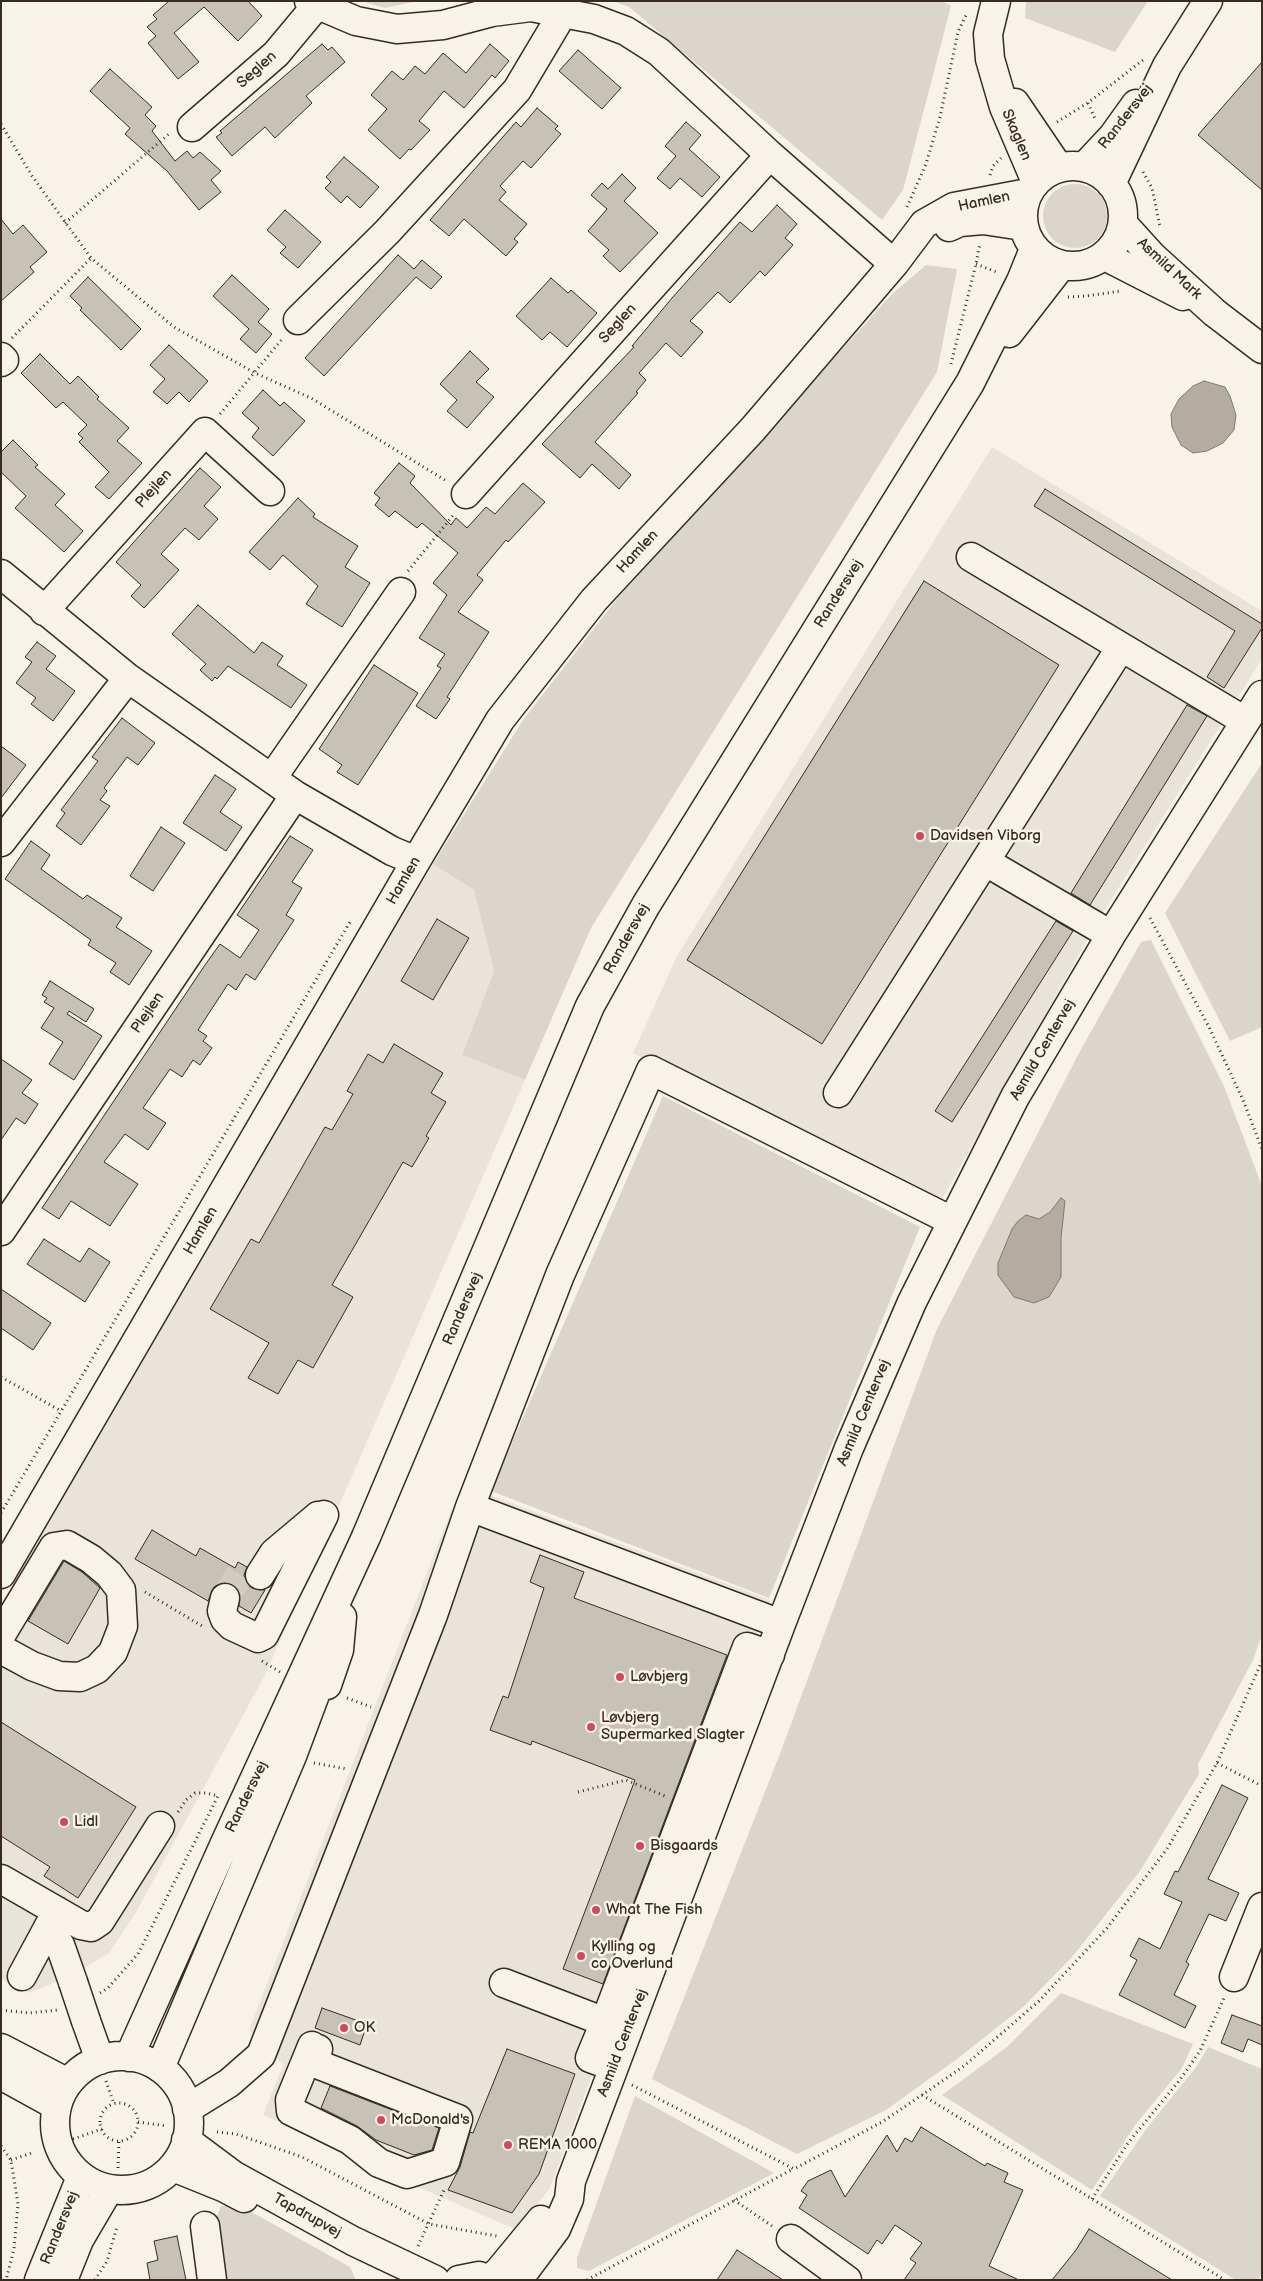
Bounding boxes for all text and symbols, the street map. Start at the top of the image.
street label: Seglen [233,48,281,92]
street label: Randersvej [1095,81,1157,153]
street label: Skaglen [997,107,1035,163]
street label: Hamlen [956,188,1012,216]
street label: Asmild Mark [1133,234,1205,304]
street label: Seglen [596,300,640,348]
street label: Plejlen [132,466,176,512]
street label: Hamlen [614,527,662,577]
street label: Randersvej [811,556,867,632]
place label: Davidsen Viborg [930,827,1041,845]
marker: Davidsen Viborg [914,830,926,842]
street label: Hamlen [383,854,425,908]
street label: Randersvej [600,901,654,977]
street label: Plejlen [128,989,168,1037]
street label: Asmild Centervej [1007,996,1079,1104]
street label: Hamlen [180,1204,222,1258]
street label: Randersvej [440,1270,486,1348]
street label: Asmild Centervej [833,1357,895,1469]
place label: Løvbjerg [630,1668,688,1686]
marker: Løvbjerg [614,1671,626,1683]
place label: Løvbjerg Supermarked Slagter [601,1709,744,1744]
marker: Løvbjerg Supermarked Slagter [585,1721,597,1733]
street label: Randersvej [222,1758,272,1836]
place label: Lidl [74,1813,98,1831]
marker: Lidl [58,1816,70,1828]
place label: Bisgaards [650,1837,718,1855]
marker: Bisgaards [634,1840,646,1852]
place label: What The Fish [606,1901,703,1919]
marker: What The Fish [590,1904,602,1916]
place label: Kylling og co Overlund [591,1938,673,1973]
marker: Kylling og co Overlund [575,1950,587,1962]
street label: Asmild Centervej [594,1987,652,2099]
place label: OK [354,2019,375,2037]
marker: OK [338,2022,350,2034]
place label: McDonald's [391,2111,470,2129]
marker: McDonald's [375,2114,387,2126]
place label: REMA 1000 [518,2136,597,2154]
marker: REMA 1000 [502,2139,514,2151]
street label: Randersvej [37,2189,83,2267]
street label: Tapdrupvej [270,2190,344,2242]

